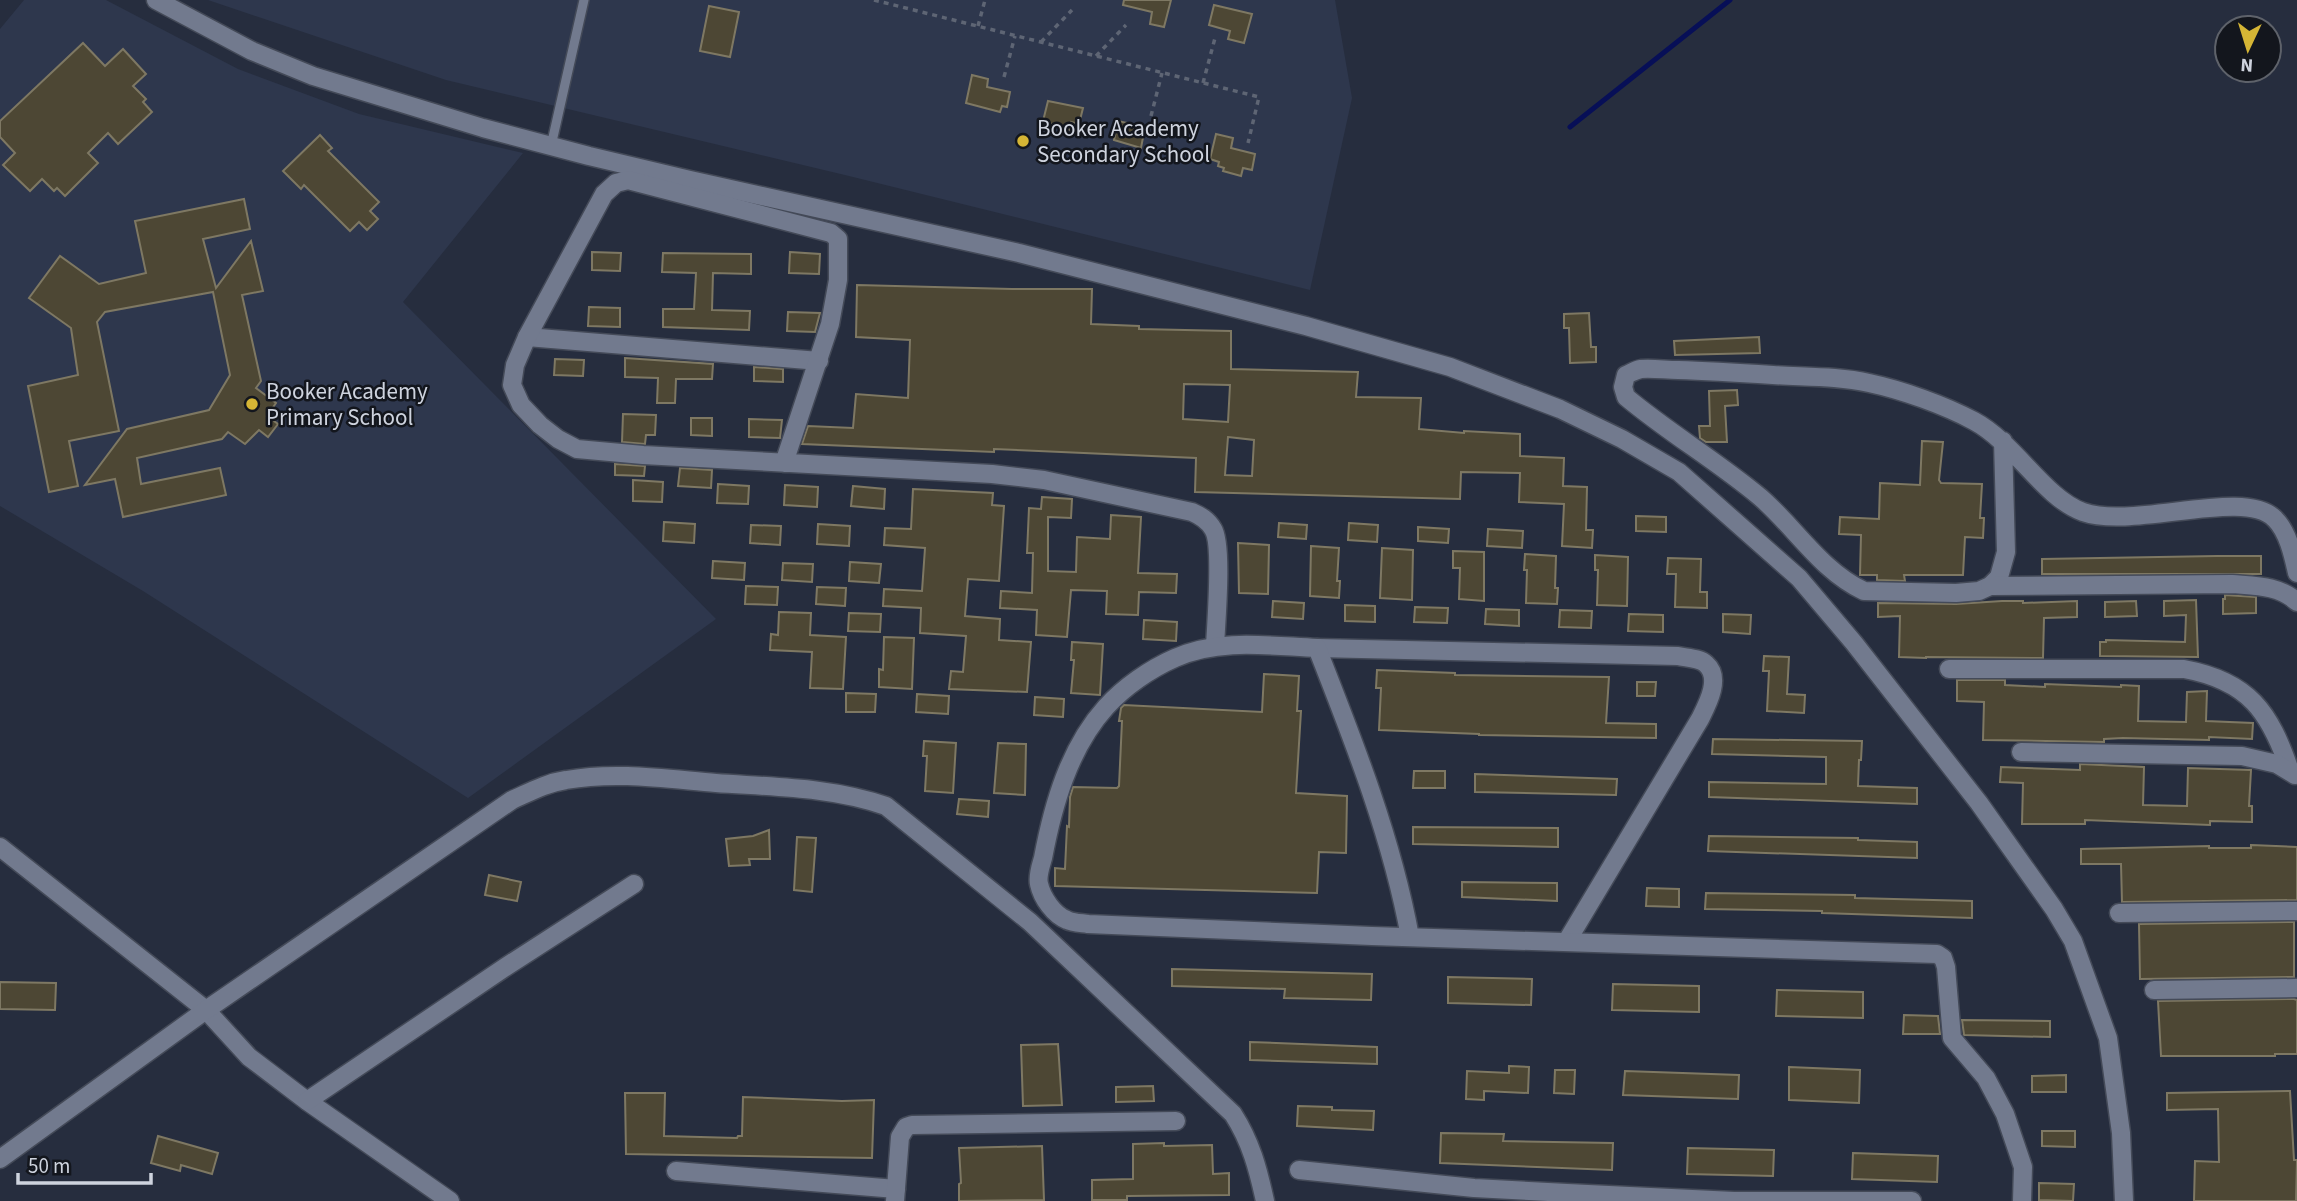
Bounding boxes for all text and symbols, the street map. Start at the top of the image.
north arrow [2213,14,2283,84]
text: N [2240,51,2254,78]
place label: Booker Academy Secondary School [1037,112,1210,171]
marker: Booker Academy Secondary School [1015,133,1031,149]
place label: Booker Academy Primary School [266,375,428,434]
marker: Booker Academy Primary School [244,396,260,412]
scale bar [18,1142,150,1186]
text: 50 m [28,1151,70,1181]

